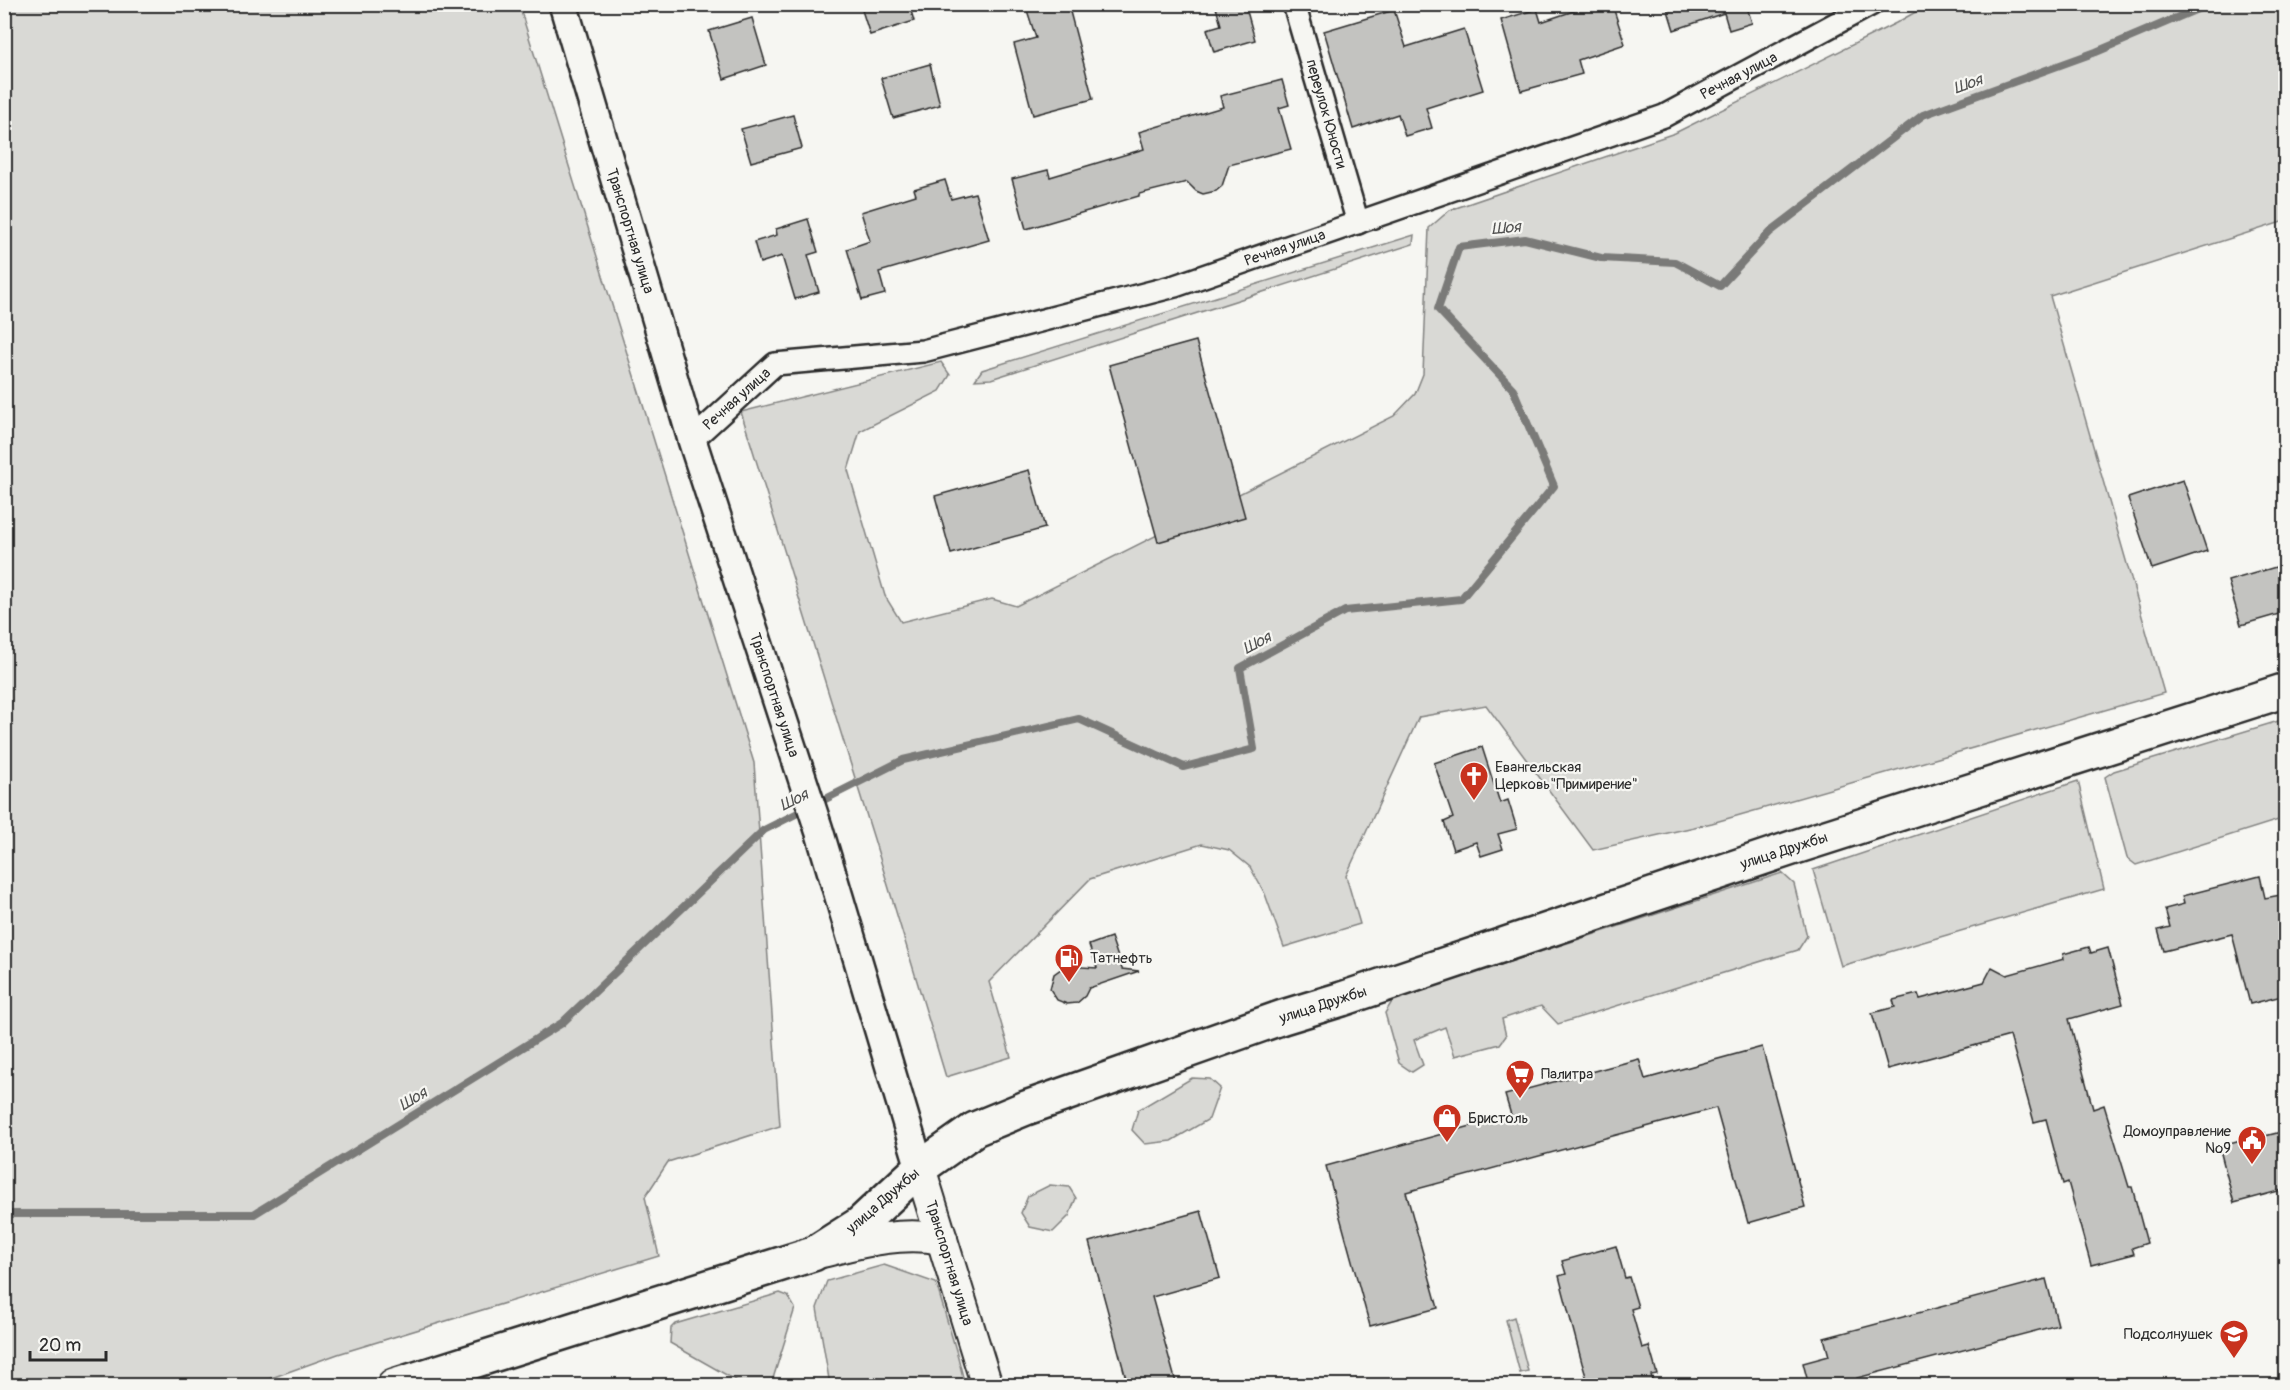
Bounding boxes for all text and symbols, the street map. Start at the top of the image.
street label: Речная улица [1697,48,1781,104]
street label: переулок Юности [1301,57,1351,171]
water label: Шоя [1951,69,1987,98]
street label: Транспортная улица [602,166,658,296]
water label: Шоя [1491,217,1523,239]
street label: Речная улица [1242,225,1328,271]
street label: Речная улица [699,364,775,434]
water label: Шоя [1239,627,1276,659]
street label: Транспортная улица [745,630,803,760]
place label: Евангельская Церковь"Примирение" [1495,758,1638,794]
church icon: Евангельская Церковь"Примирение" [1458,760,1490,802]
water label: Шоя [776,784,813,816]
street label: улица Дружбы [1737,828,1830,874]
fuel station icon: Татнефть [1053,942,1085,984]
place label: Татнефть [1090,949,1153,968]
street label: улица Дружбы [1276,982,1369,1028]
supermarket icon: Палитра [1504,1058,1536,1100]
place label: Палитра [1541,1065,1593,1084]
water label: Шоя [395,1082,432,1115]
shop icon: Бристоль [1431,1102,1463,1144]
place label: Бристоль [1468,1109,1529,1128]
place label: Домоуправление №9 [2123,1122,2232,1158]
public building icon: Домоуправление №9 [2236,1124,2268,1166]
street label: улица Дружбы [842,1164,924,1239]
street label: Транспортная улица [921,1198,977,1328]
school or university icon: Подсолнушек [2218,1318,2250,1360]
scale bar [30,1324,106,1362]
place label: Подсолнушек [2124,1325,2213,1344]
text: 20 m [39,1334,81,1357]

